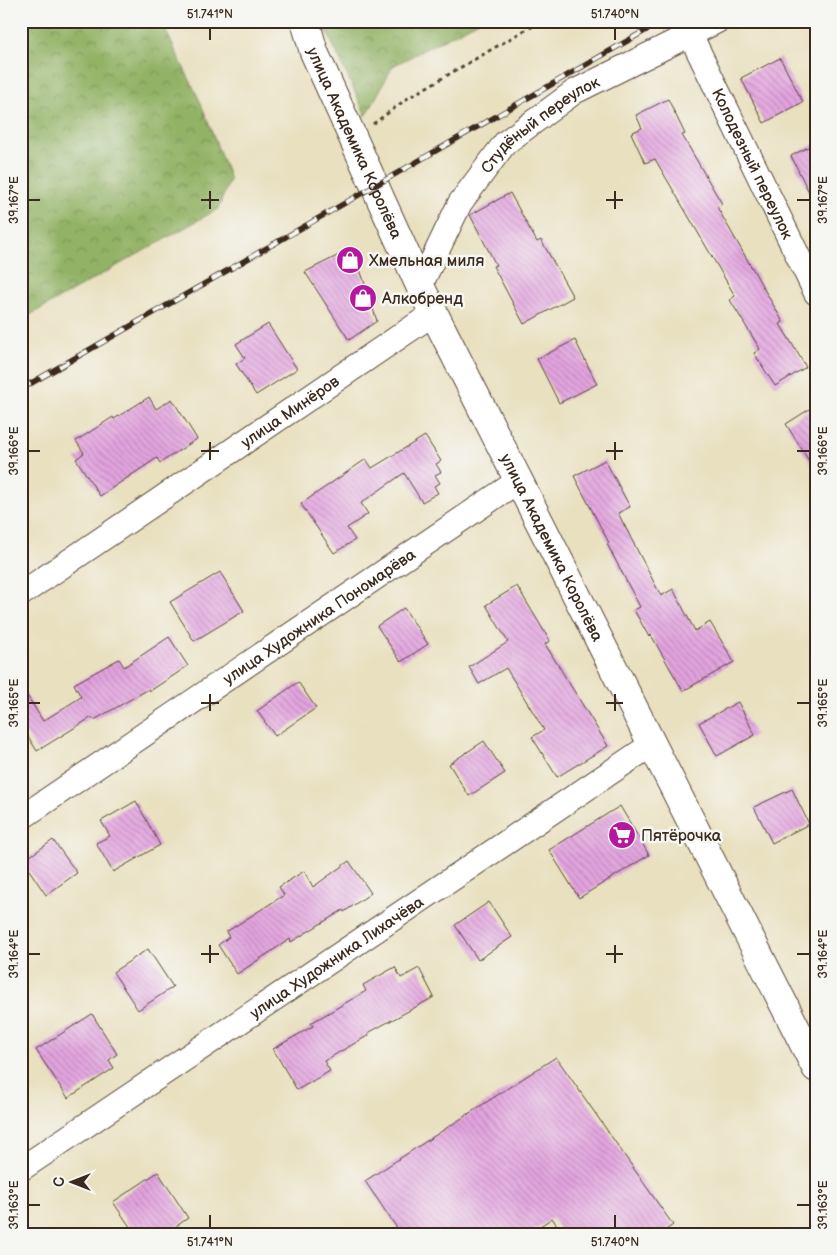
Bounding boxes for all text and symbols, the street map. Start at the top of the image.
text: 51.741°N [187,7,233,22]
text: 51.740°N [591,7,639,22]
street label: улица Академика Королёва [302,46,406,243]
street label: Студёный переулок [478,73,603,178]
street label: Колодезный переулок [707,86,797,243]
text: 39.167°E [7,176,22,224]
text: 39.167°E [816,176,831,224]
shop icon: Хмельная миля [335,245,365,275]
place label: Хмельная миля [369,252,484,271]
shop icon: Алкобренд [348,283,378,313]
place label: Алкобренд [381,290,463,309]
street label: улица Минёров [238,372,344,453]
text: 39.166°E [7,426,22,476]
text: 39.166°E [816,426,831,476]
street label: улица Академика Королёва [496,451,607,645]
street label: улица Художника Пономарёва [220,545,420,689]
text: 39.165°E [7,679,22,727]
text: 39.165°E [816,679,831,727]
supermarket icon: Пятёрочка [607,820,637,850]
place label: Пятёрочка [641,827,722,846]
street label: улица Художника Лихачёва [247,893,428,1023]
text: 39.164°E [7,929,22,978]
text: 39.164°E [816,929,831,978]
north arrow [48,1158,98,1208]
text: С [51,1177,68,1187]
text: 39.163°E [7,1180,22,1230]
text: 39.163°E [816,1180,831,1230]
text: 51.741°N [187,1235,233,1250]
text: 51.740°N [591,1235,639,1250]

